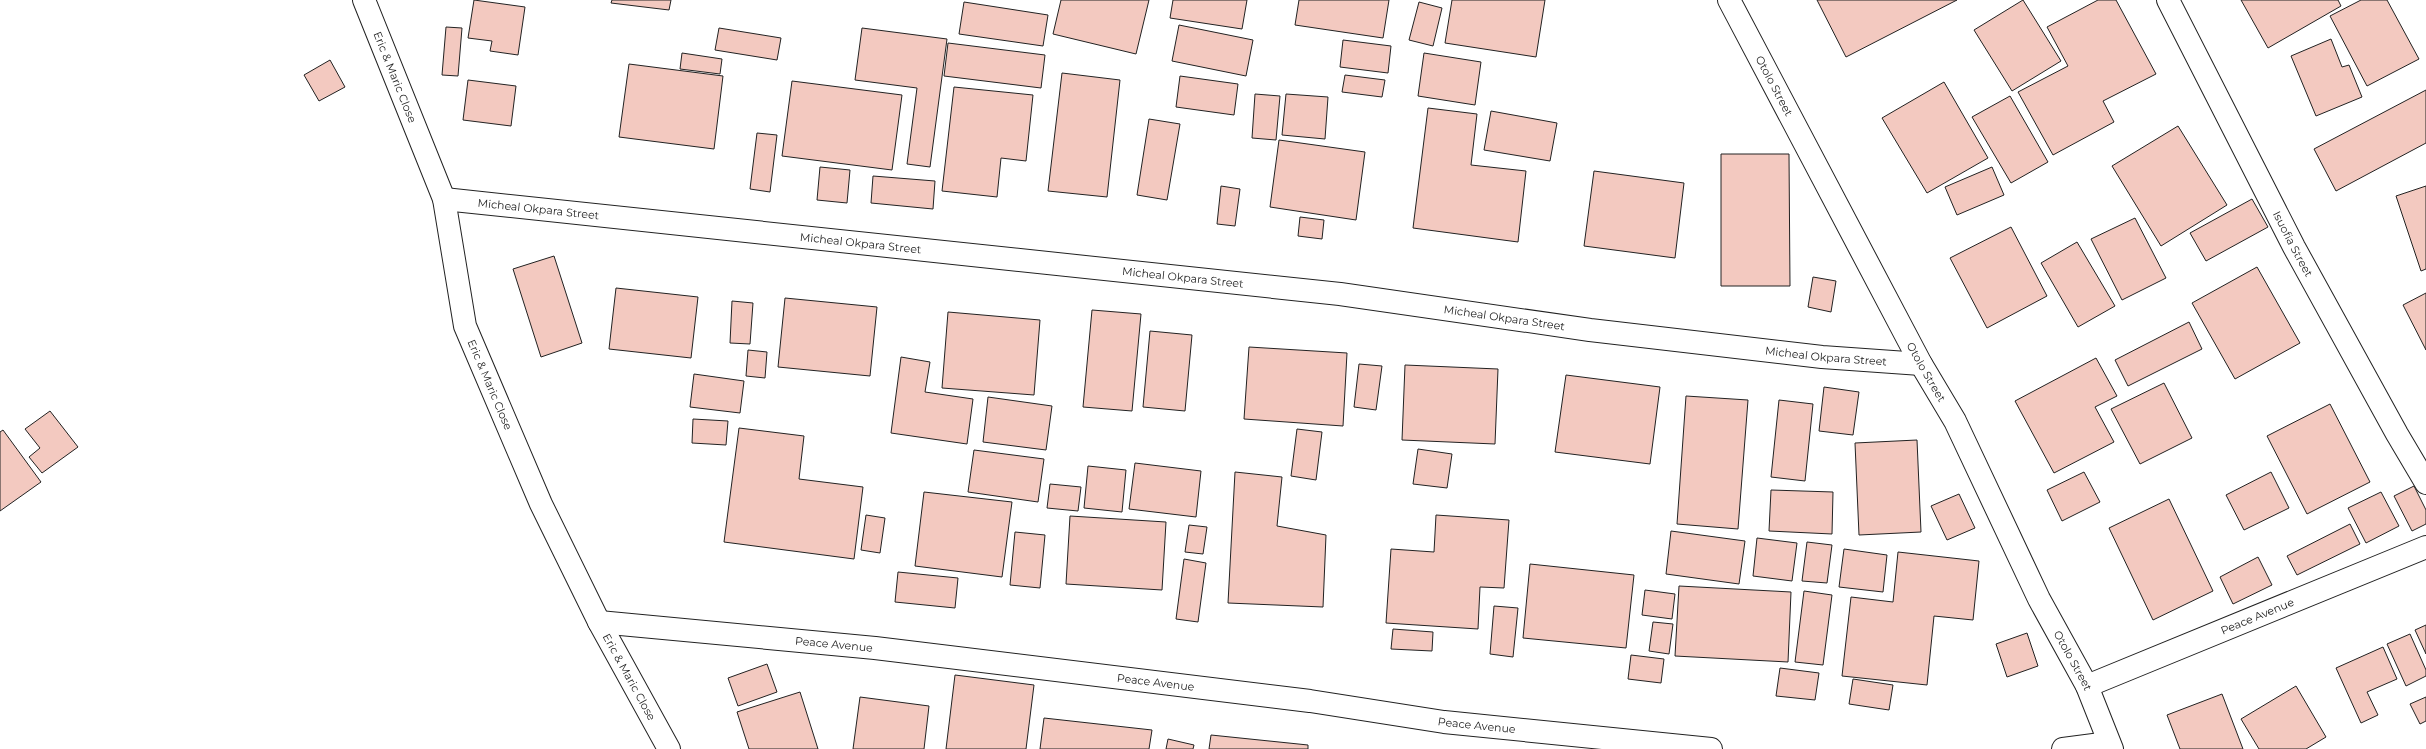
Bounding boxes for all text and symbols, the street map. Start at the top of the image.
street label: Eric & Maric Close [370,29,420,125]
street label: Otolo Street [1753,53,1796,119]
street label: Micheal Okpara Street [477,196,600,222]
street label: Isuofia Street [2270,209,2316,280]
street label: Micheal Okpara Street [799,230,923,257]
street label: Micheal Okpara Street [1121,264,1245,291]
street label: Micheal Okpara Street [1443,302,1566,333]
street label: Eric & Maric Close [465,337,516,432]
street label: Otolo Street [1904,340,1949,405]
street label: Micheal Okpara Street [1764,343,1888,369]
street label: Peace Avenue [2219,595,2296,637]
street label: Otolo Street [2051,628,2095,693]
street label: Eric & Maric Close [600,631,659,723]
street label: Peace Avenue [794,634,874,655]
street label: Peace Avenue [1116,671,1196,694]
street label: Peace Avenue [1437,714,1517,736]

